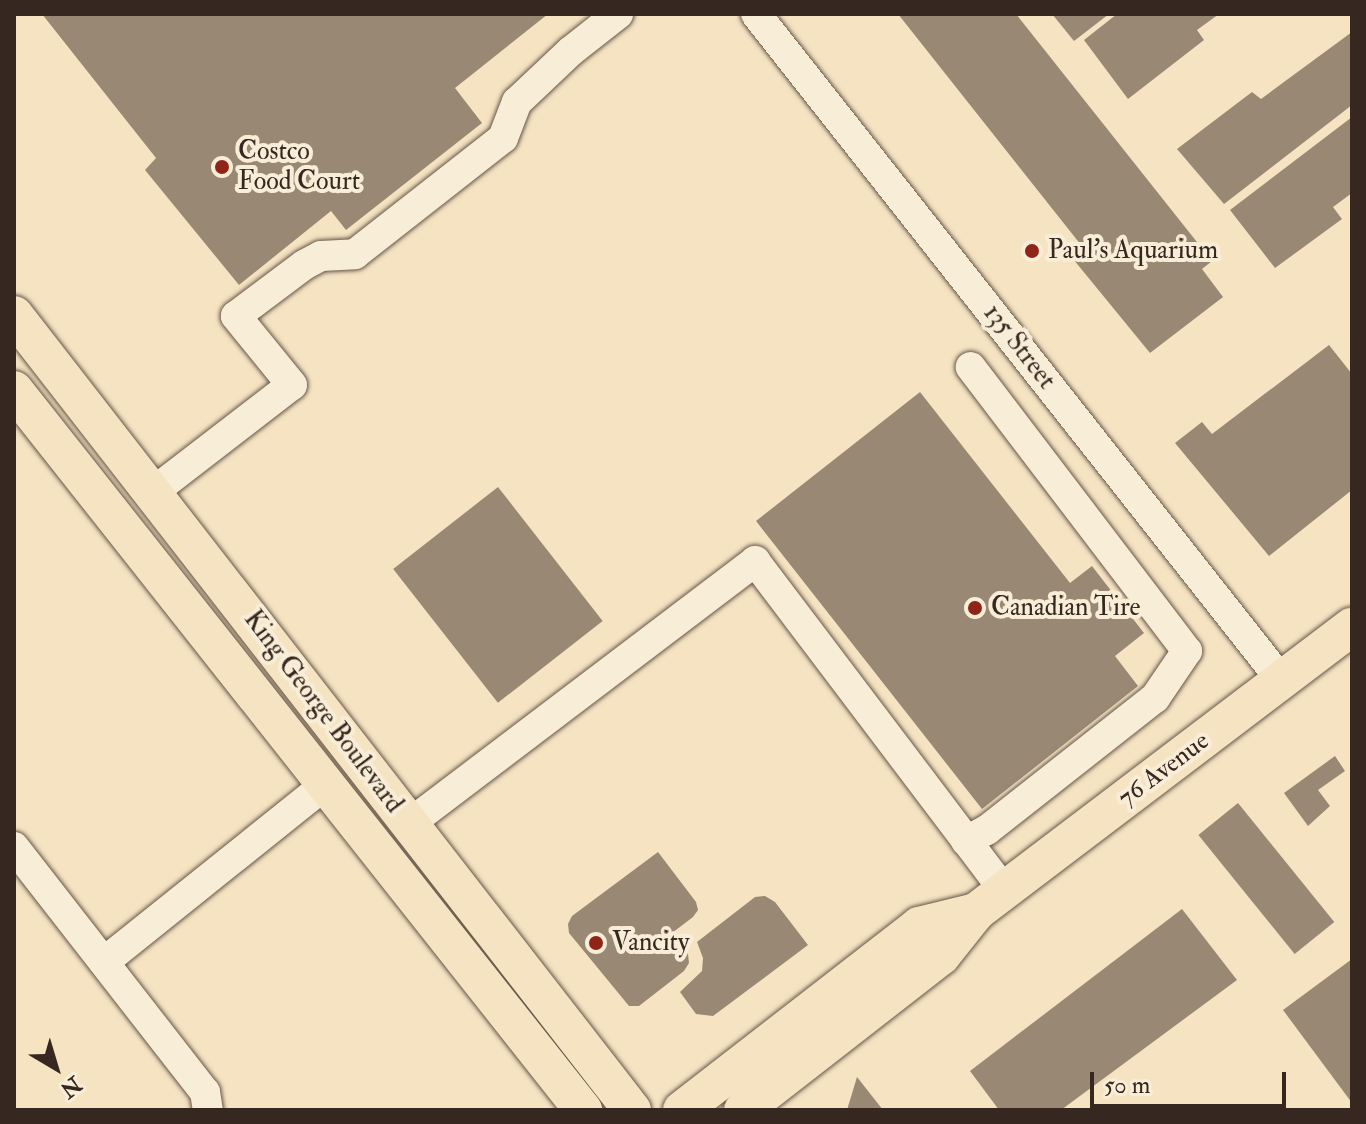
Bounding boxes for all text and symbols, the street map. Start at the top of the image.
place label: Costco Food Court [238,136,360,198]
marker: Costco Food Court [213,158,231,176]
place label: Paul's Aquarium [1048,235,1218,267]
marker: Paul's Aquarium [1023,242,1041,260]
street label: 135 Street [976,298,1062,396]
place label: Canadian Tire [991,592,1140,624]
marker: Canadian Tire [966,599,984,617]
street label: King George Boulevard [237,605,409,819]
street label: 76 Avenue [1112,726,1216,814]
place label: Vancity [612,927,689,959]
marker: Vancity [587,934,605,952]
north arrow [16,1028,96,1108]
scale bar [1094,1056,1290,1106]
text: N [54,1070,87,1104]
text: 50 m [1104,1070,1150,1101]

